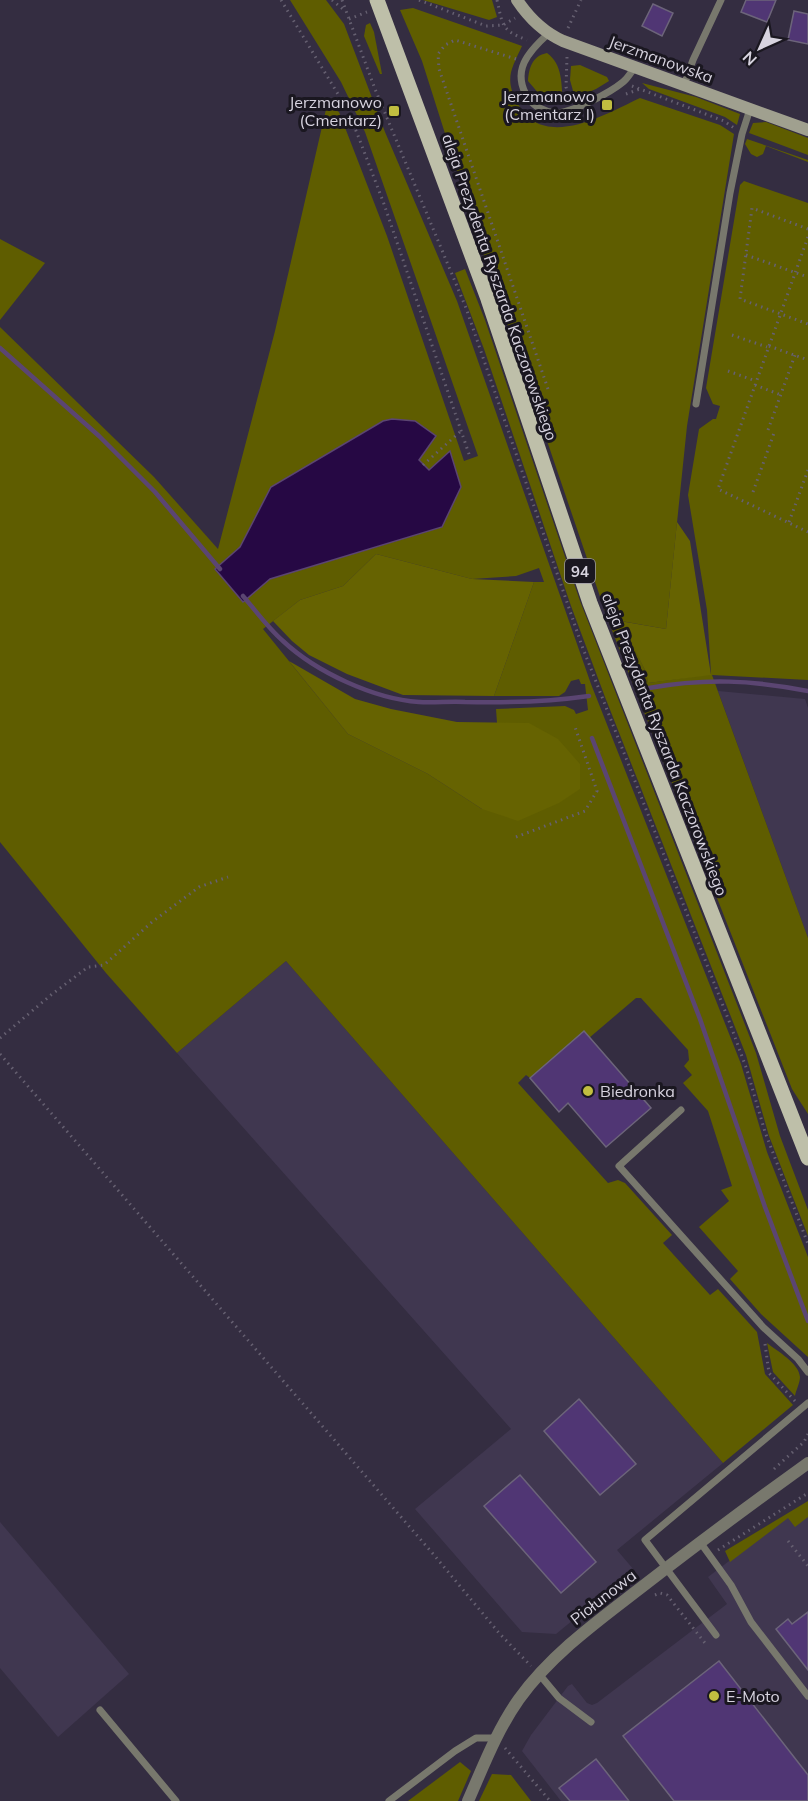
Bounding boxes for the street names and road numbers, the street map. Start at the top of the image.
street label: Jerzmanowska [606,31,716,87]
street label: aleja Prezydenta Ryszarda Kaczorowskiego [438,131,562,443]
road number: 94 [565,559,595,583]
street label: aleja Prezydenta Ryszarda Kaczorowskiego [598,590,732,898]
street label: Piołunowa [566,1565,640,1629]

